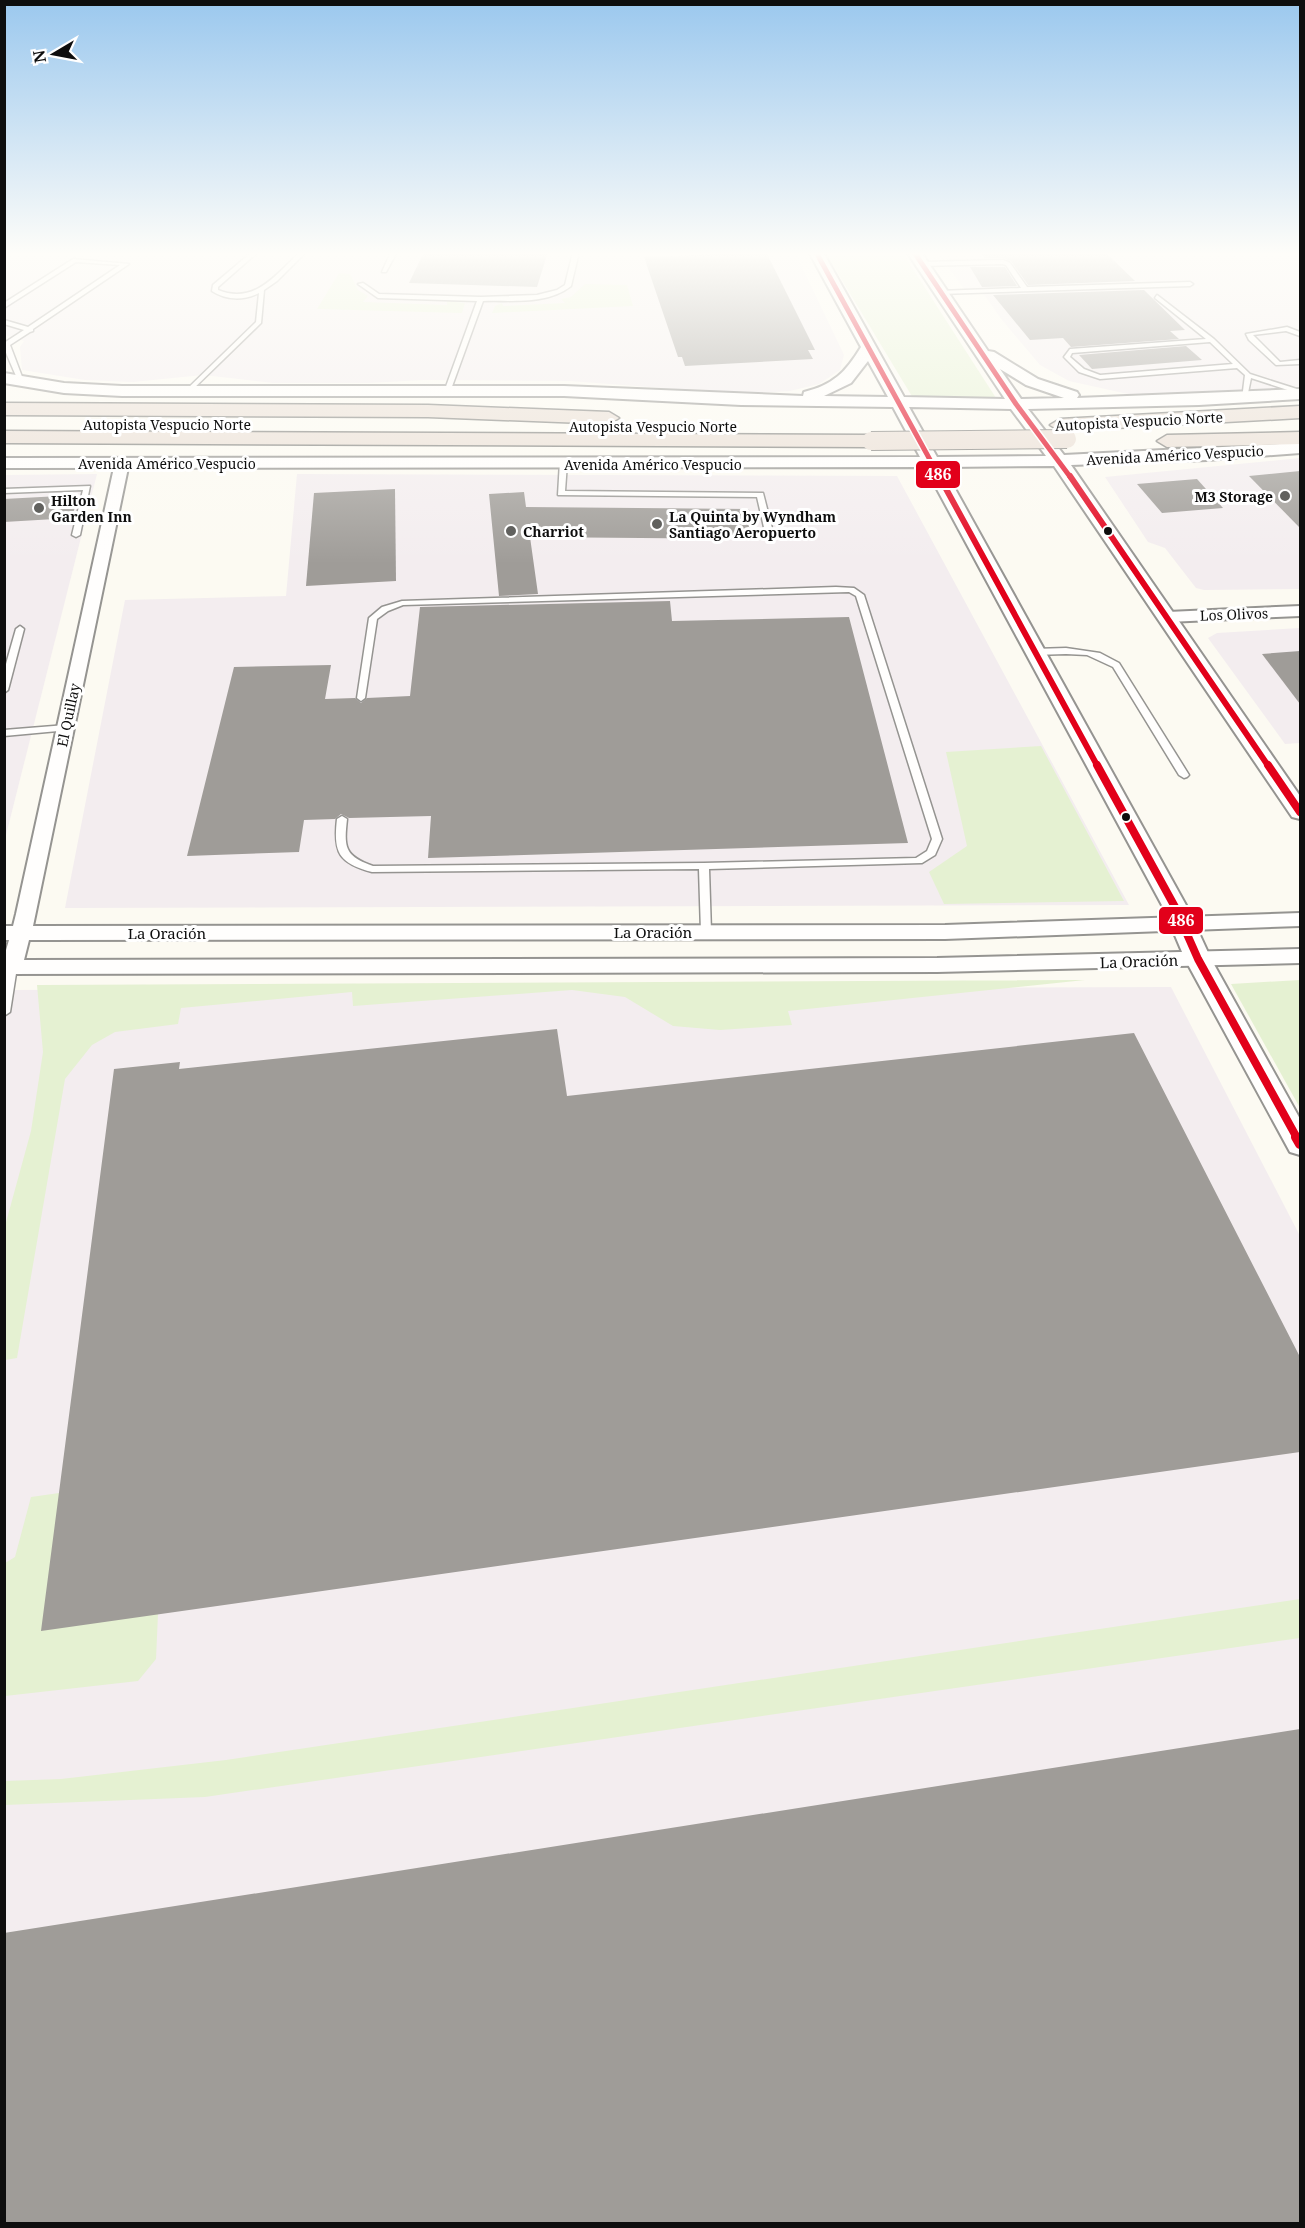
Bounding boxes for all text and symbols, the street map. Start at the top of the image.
north arrow [24,24,84,84]
text: N [27,48,51,65]
street label: Autopista Vespucio Norte [1055,407,1223,435]
street label: Autopista Vespucio Norte [83,415,251,434]
street label: Autopista Vespucio Norte [569,417,737,436]
street label: Avenida Américo Vespucio [1086,441,1264,469]
street label: Avenida Américo Vespucio [78,454,256,473]
street label: Avenida Américo Vespucio [564,455,742,474]
line badge: 486 [915,460,961,489]
text: 486 [924,463,952,485]
place label: M3 Storage [1194,487,1273,506]
marker: M3 Storage [1278,489,1292,503]
place label: Hilton Garden Inn [51,491,132,526]
marker: Hilton Garden Inn [32,501,46,515]
place label: La Quinta by Wyndham Santiago Aeropuerto [669,507,836,542]
marker: La Quinta by Wyndham Santiago Aeropuerto [650,517,664,531]
place label: Charriot [523,522,584,541]
marker: Charriot [504,524,518,538]
unlabelled marker [1102,525,1114,537]
street label: Los Olivos [1199,603,1269,625]
street label: El Quillay [52,681,84,749]
unlabelled marker [1120,811,1132,823]
line badge: 486 [1158,906,1204,935]
text: 486 [1167,909,1195,931]
street label: La Oración [614,922,693,942]
street label: La Oración [128,923,207,943]
street label: La Oración [1099,950,1179,972]

